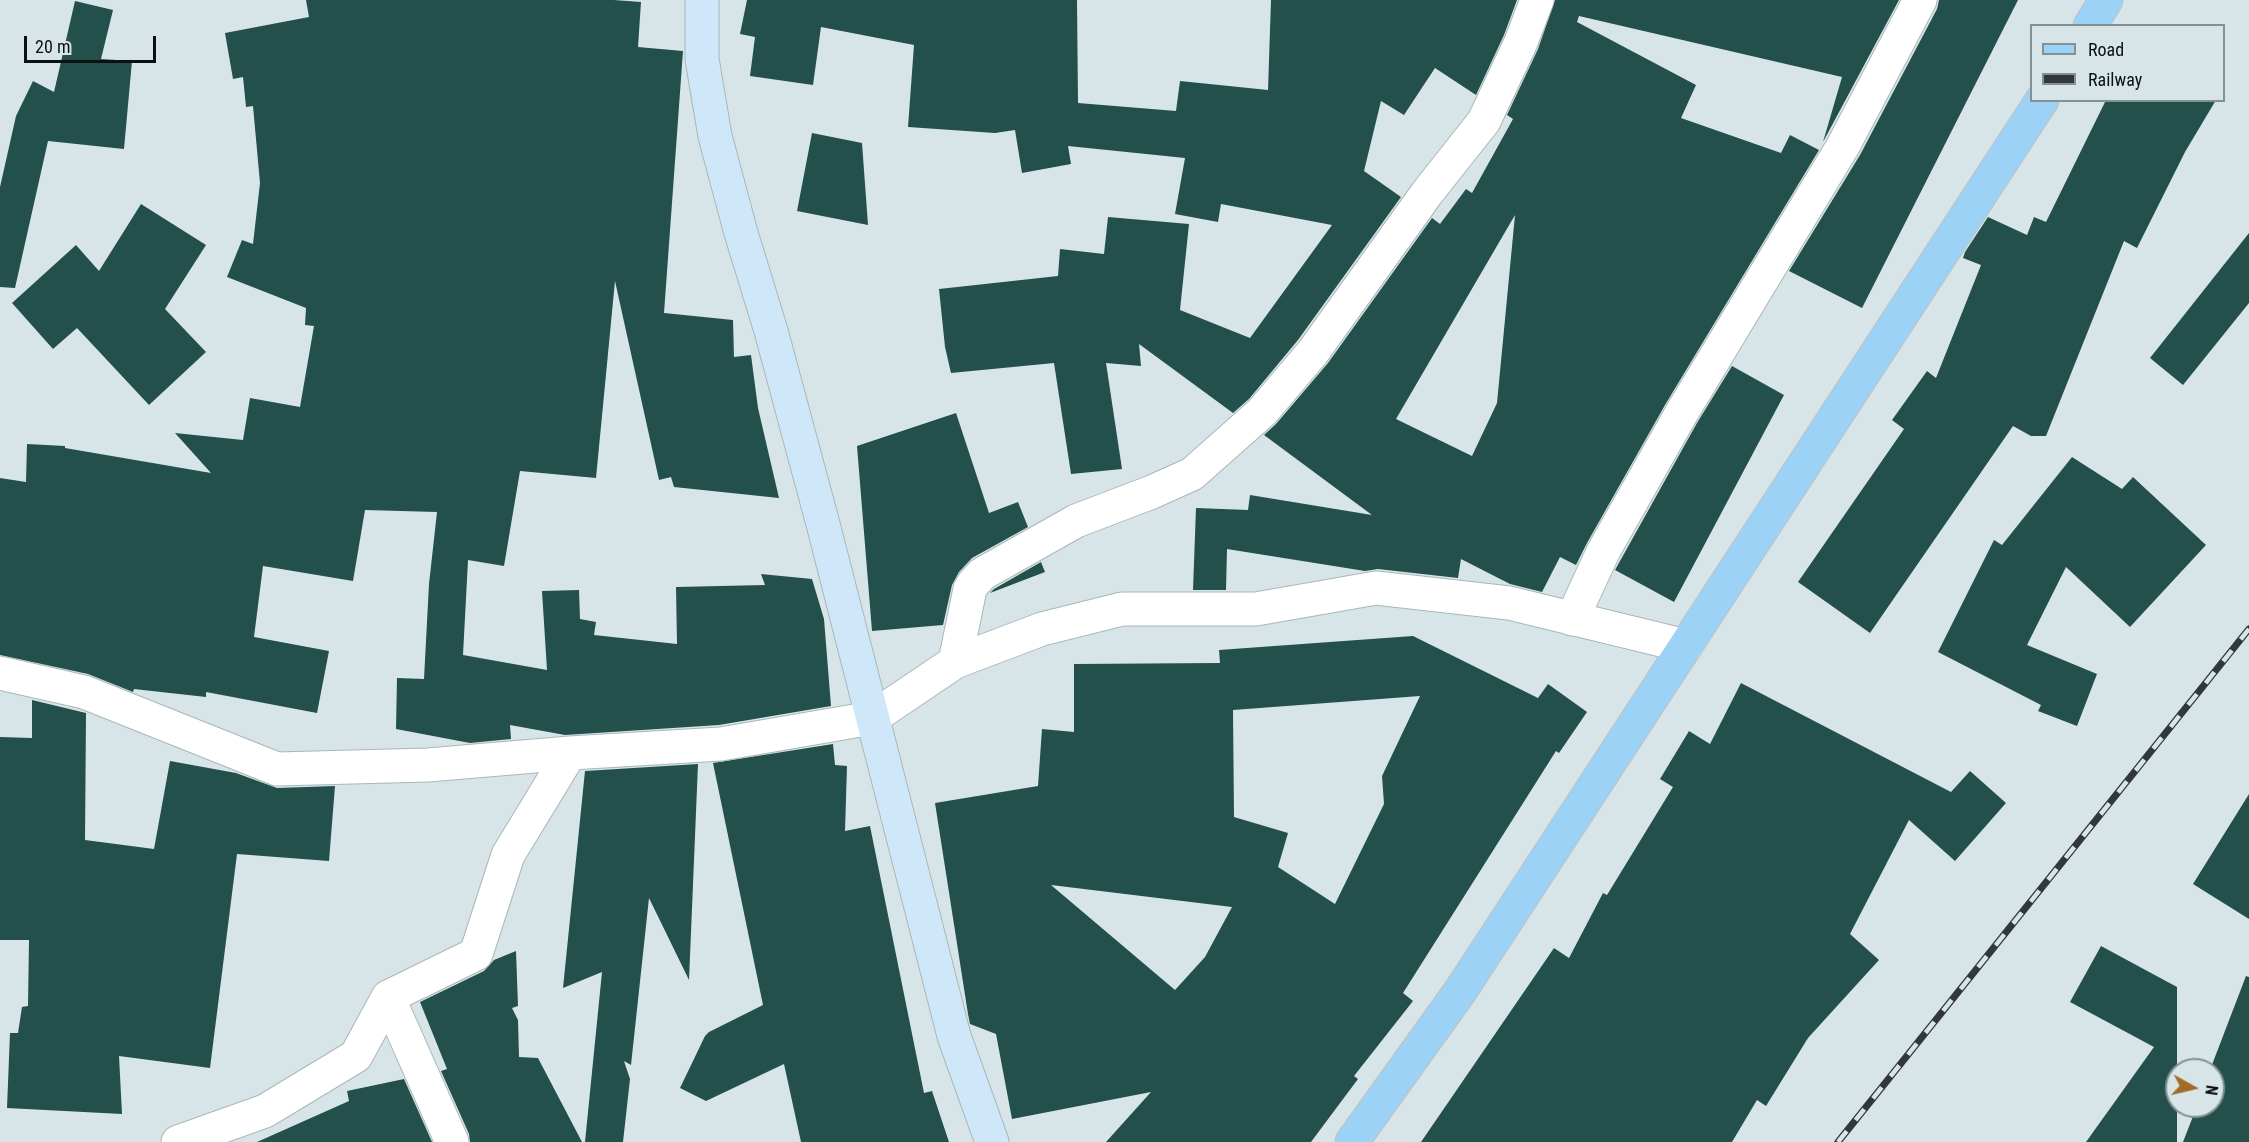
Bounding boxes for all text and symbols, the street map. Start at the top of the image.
scale bar [27,24,159,62]
legend [2030,24,2225,102]
text: 20 m [35,36,70,57]
text: Road [2088,39,2124,60]
text: Railway [2088,69,2142,90]
north arrow [2165,1058,2225,1118]
text: N [2201,1084,2221,1096]

